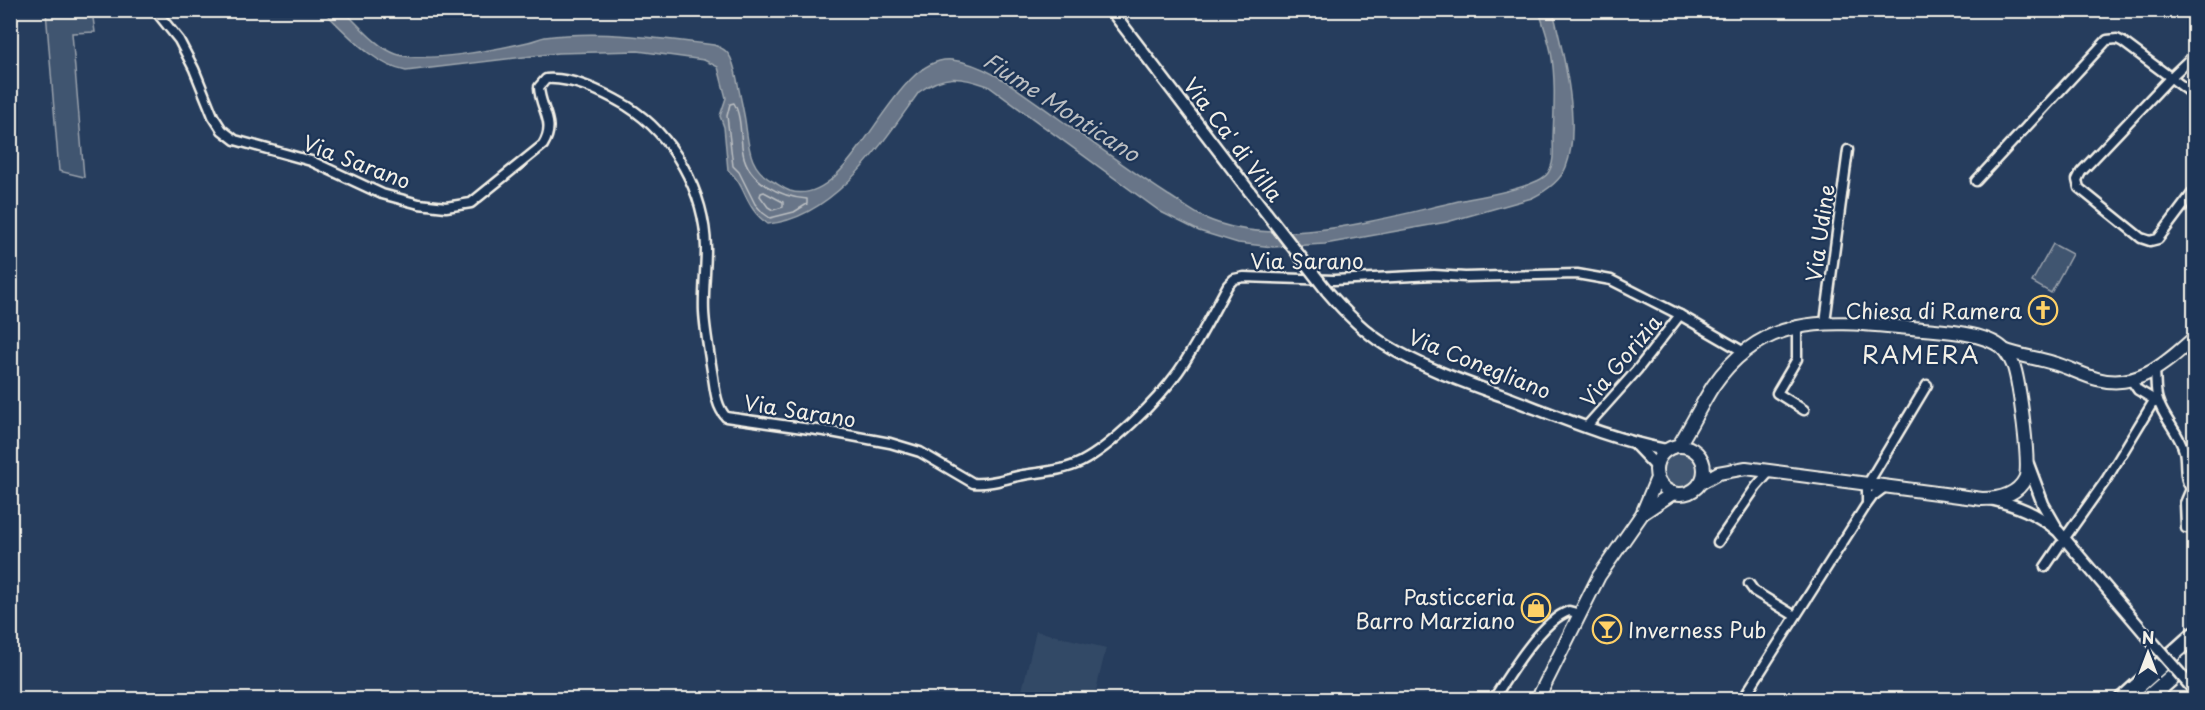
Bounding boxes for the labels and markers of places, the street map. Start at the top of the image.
place label: Chiesa di Ramera [1845,294,2022,326]
church icon: Chiesa di Ramera [2027,294,2059,326]
place label: Pasticceria Barro Marziano [1355,580,1516,636]
shop icon: Pasticceria Barro Marziano [1520,592,1552,624]
bar icon: Inverness Pub [1591,613,1623,645]
place label: Inverness Pub [1628,613,1766,645]

